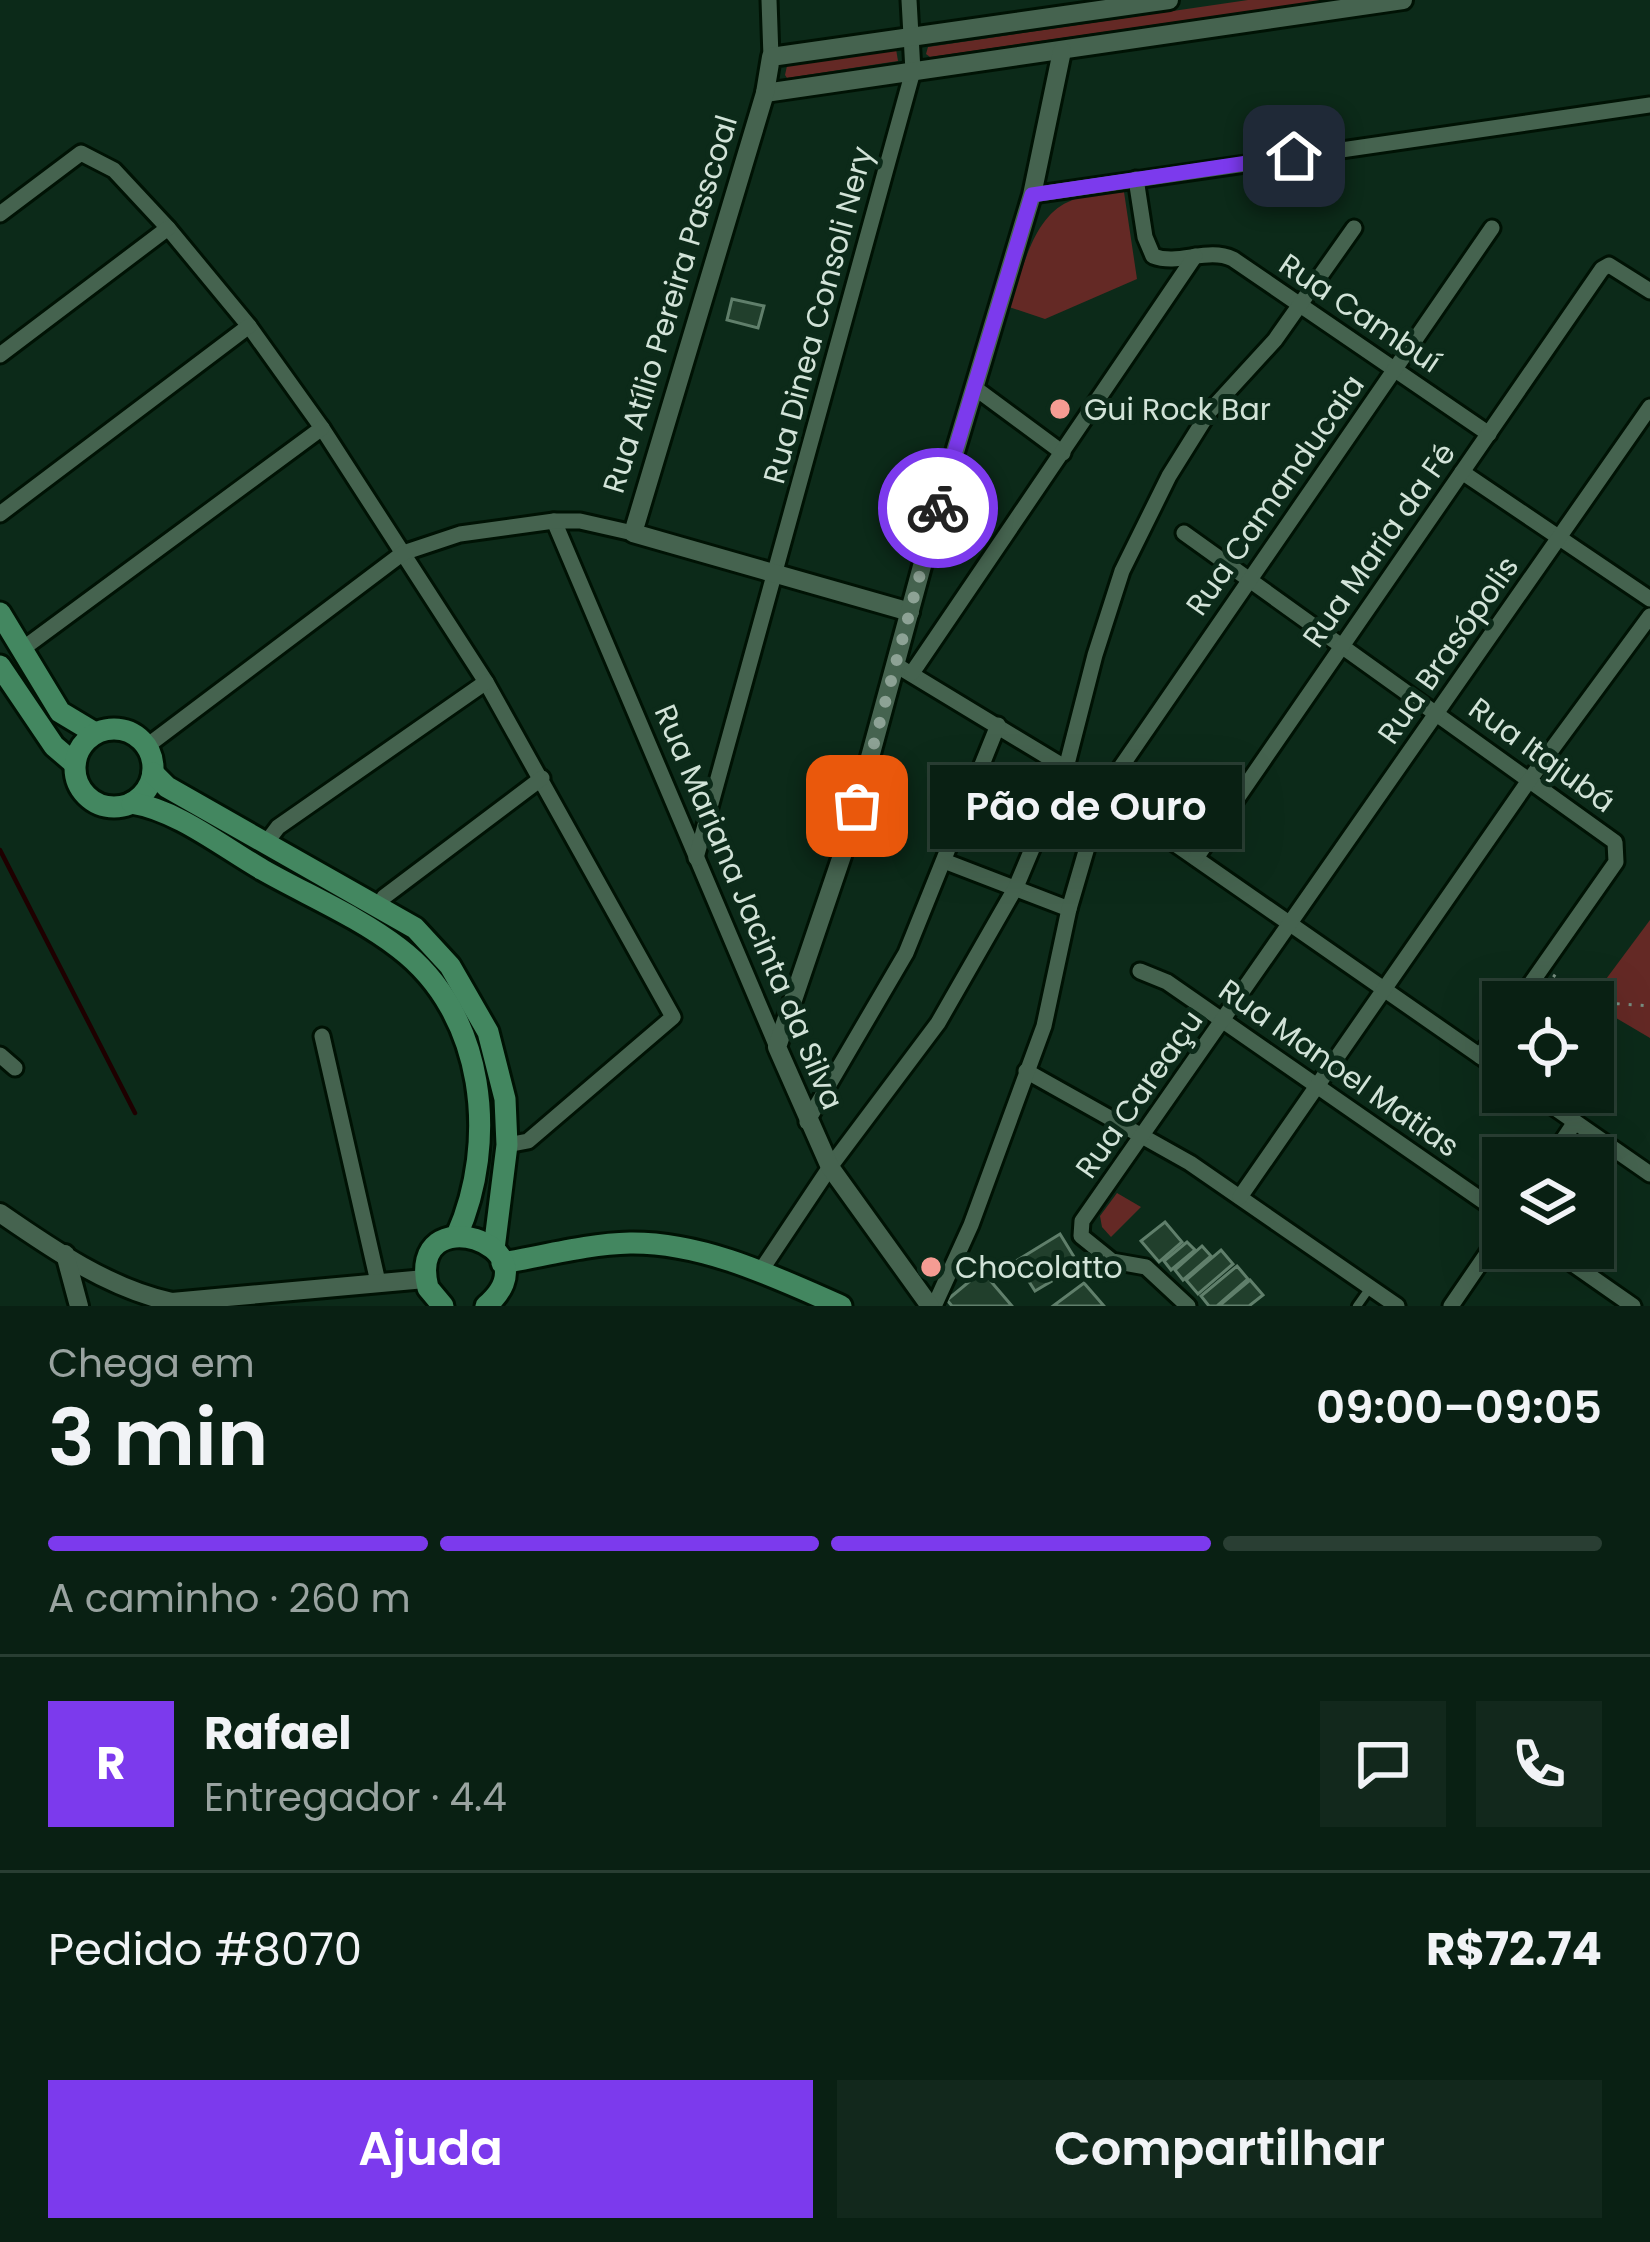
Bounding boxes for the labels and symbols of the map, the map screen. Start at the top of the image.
pin [1243,105,1345,207]
street label: Rua Atílio Pereira Passcoal [592,110,748,498]
street label: Rua Dinea Consoli Nery [752,142,884,488]
street label: Rua Cambuí [1270,243,1450,383]
street label: Rua Camanducaia [1176,366,1374,624]
place label: Gui Rock Bar [1084,388,1271,431]
marker: Gui Rock Bar [1047,396,1073,422]
street label: Rua Maria da Fé [1292,434,1466,656]
courier [878,448,998,568]
street label: Rua Brasópolis [1367,547,1529,753]
street label: Rua Itajubá [1460,687,1624,823]
street label: Rua Mariana Jacinta da Silva [644,698,854,1116]
pin [806,755,908,857]
callout: Pão de Ouro [929,764,1241,848]
street label: Rua Manoel Matias [1210,969,1468,1167]
street label: Rua Careaçu [1065,1001,1213,1187]
place label: Chocolatto [955,1246,1123,1289]
marker: Chocolatto [918,1254,944,1280]

